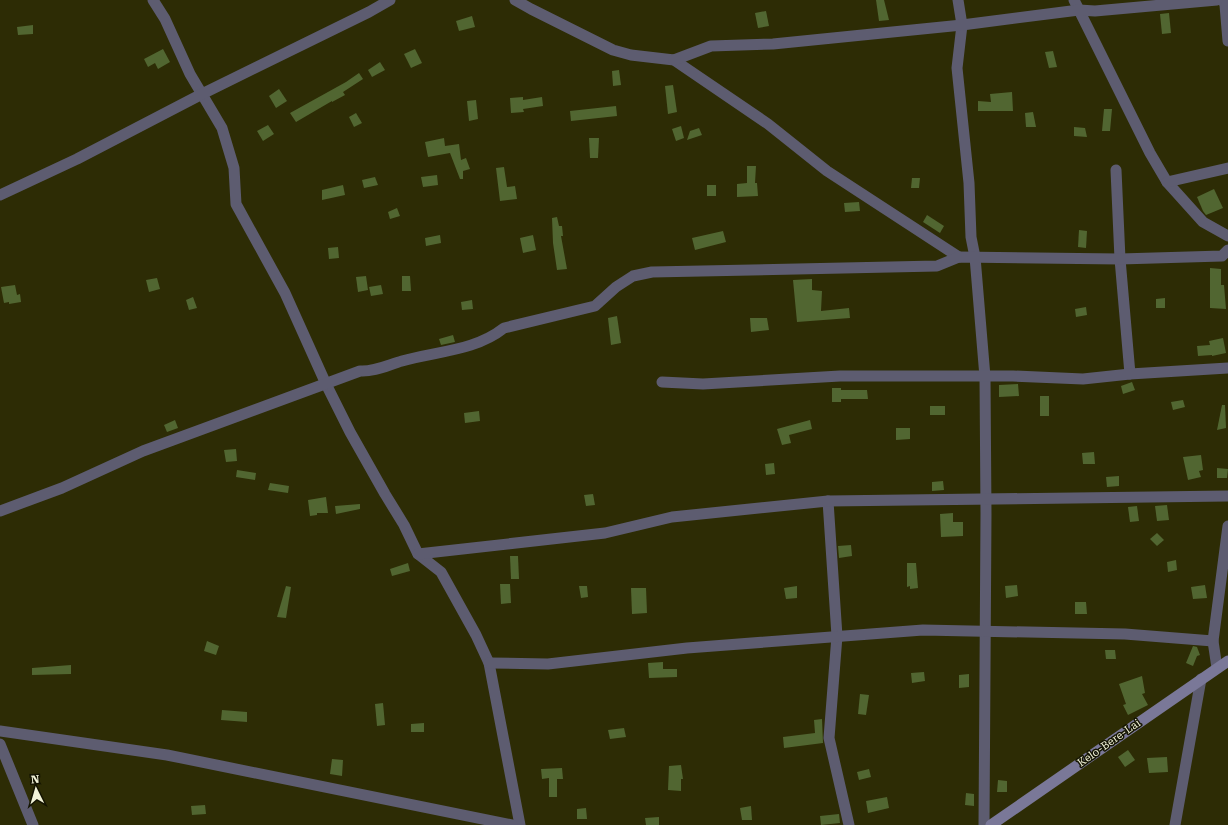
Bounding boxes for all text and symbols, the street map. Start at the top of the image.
street label: Kelo-Bere-Lai [1075,716,1143,770]
north arrow [16,769,56,809]
text: N [30,773,40,786]

